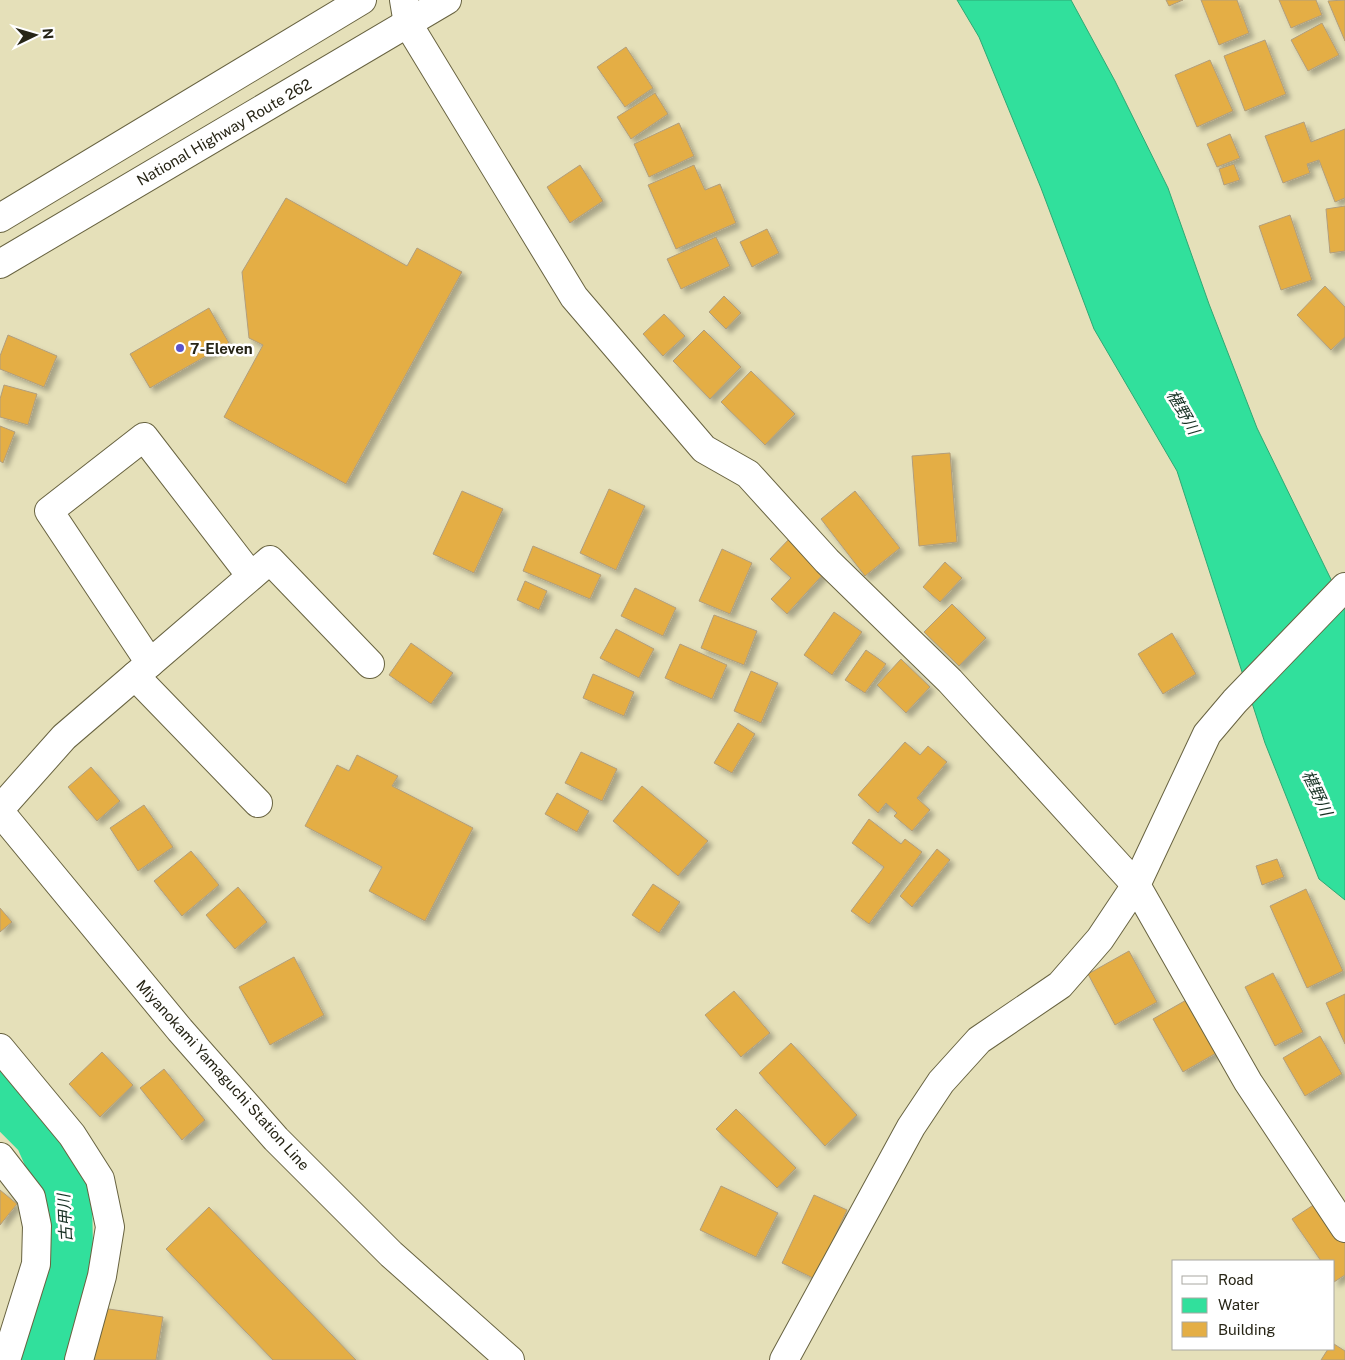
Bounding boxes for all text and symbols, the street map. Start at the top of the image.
north arrow [10,10,60,60]
text: N [40,28,56,40]
street label: National Highway Route 262 [134,75,314,189]
place label: 7-Eleven [190,340,253,357]
marker: 7-Eleven [174,342,186,354]
water label: 椹野川 [1163,386,1204,439]
water label: 椹野川 [1298,767,1337,821]
street label: Miyanokami Yamaguchi Station Line [133,976,313,1174]
water label: 古甲川 [54,1192,76,1242]
legend [1172,1260,1335,1350]
text: Road [1218,1271,1254,1288]
text: Water [1218,1296,1260,1313]
text: Building [1218,1321,1276,1338]

